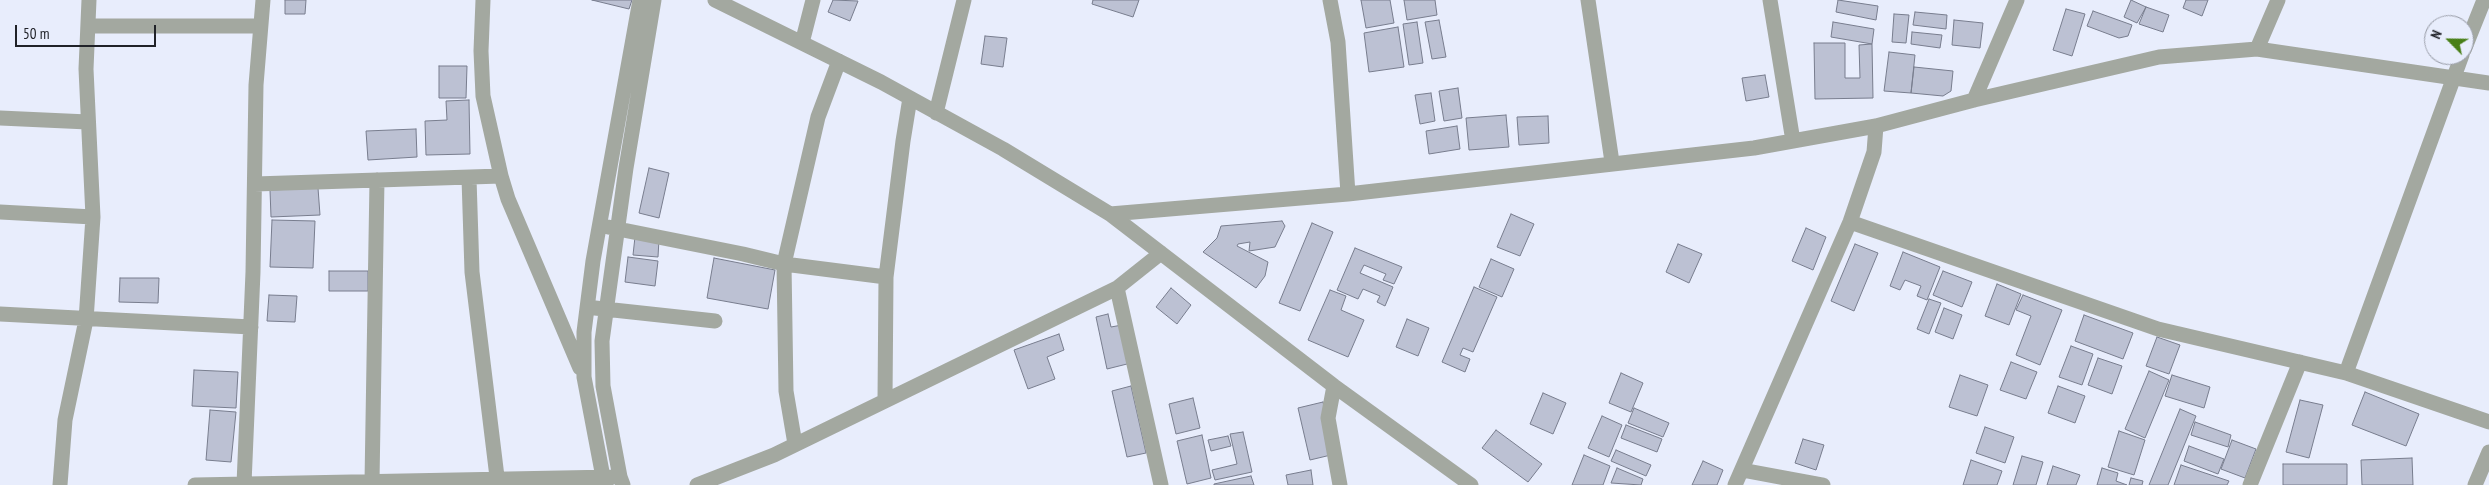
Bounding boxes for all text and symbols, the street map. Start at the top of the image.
scale bar [18,15,159,47]
north arrow [2424,15,2474,65]
text: 50 m [23,24,49,43]
text: N [2426,28,2446,42]

